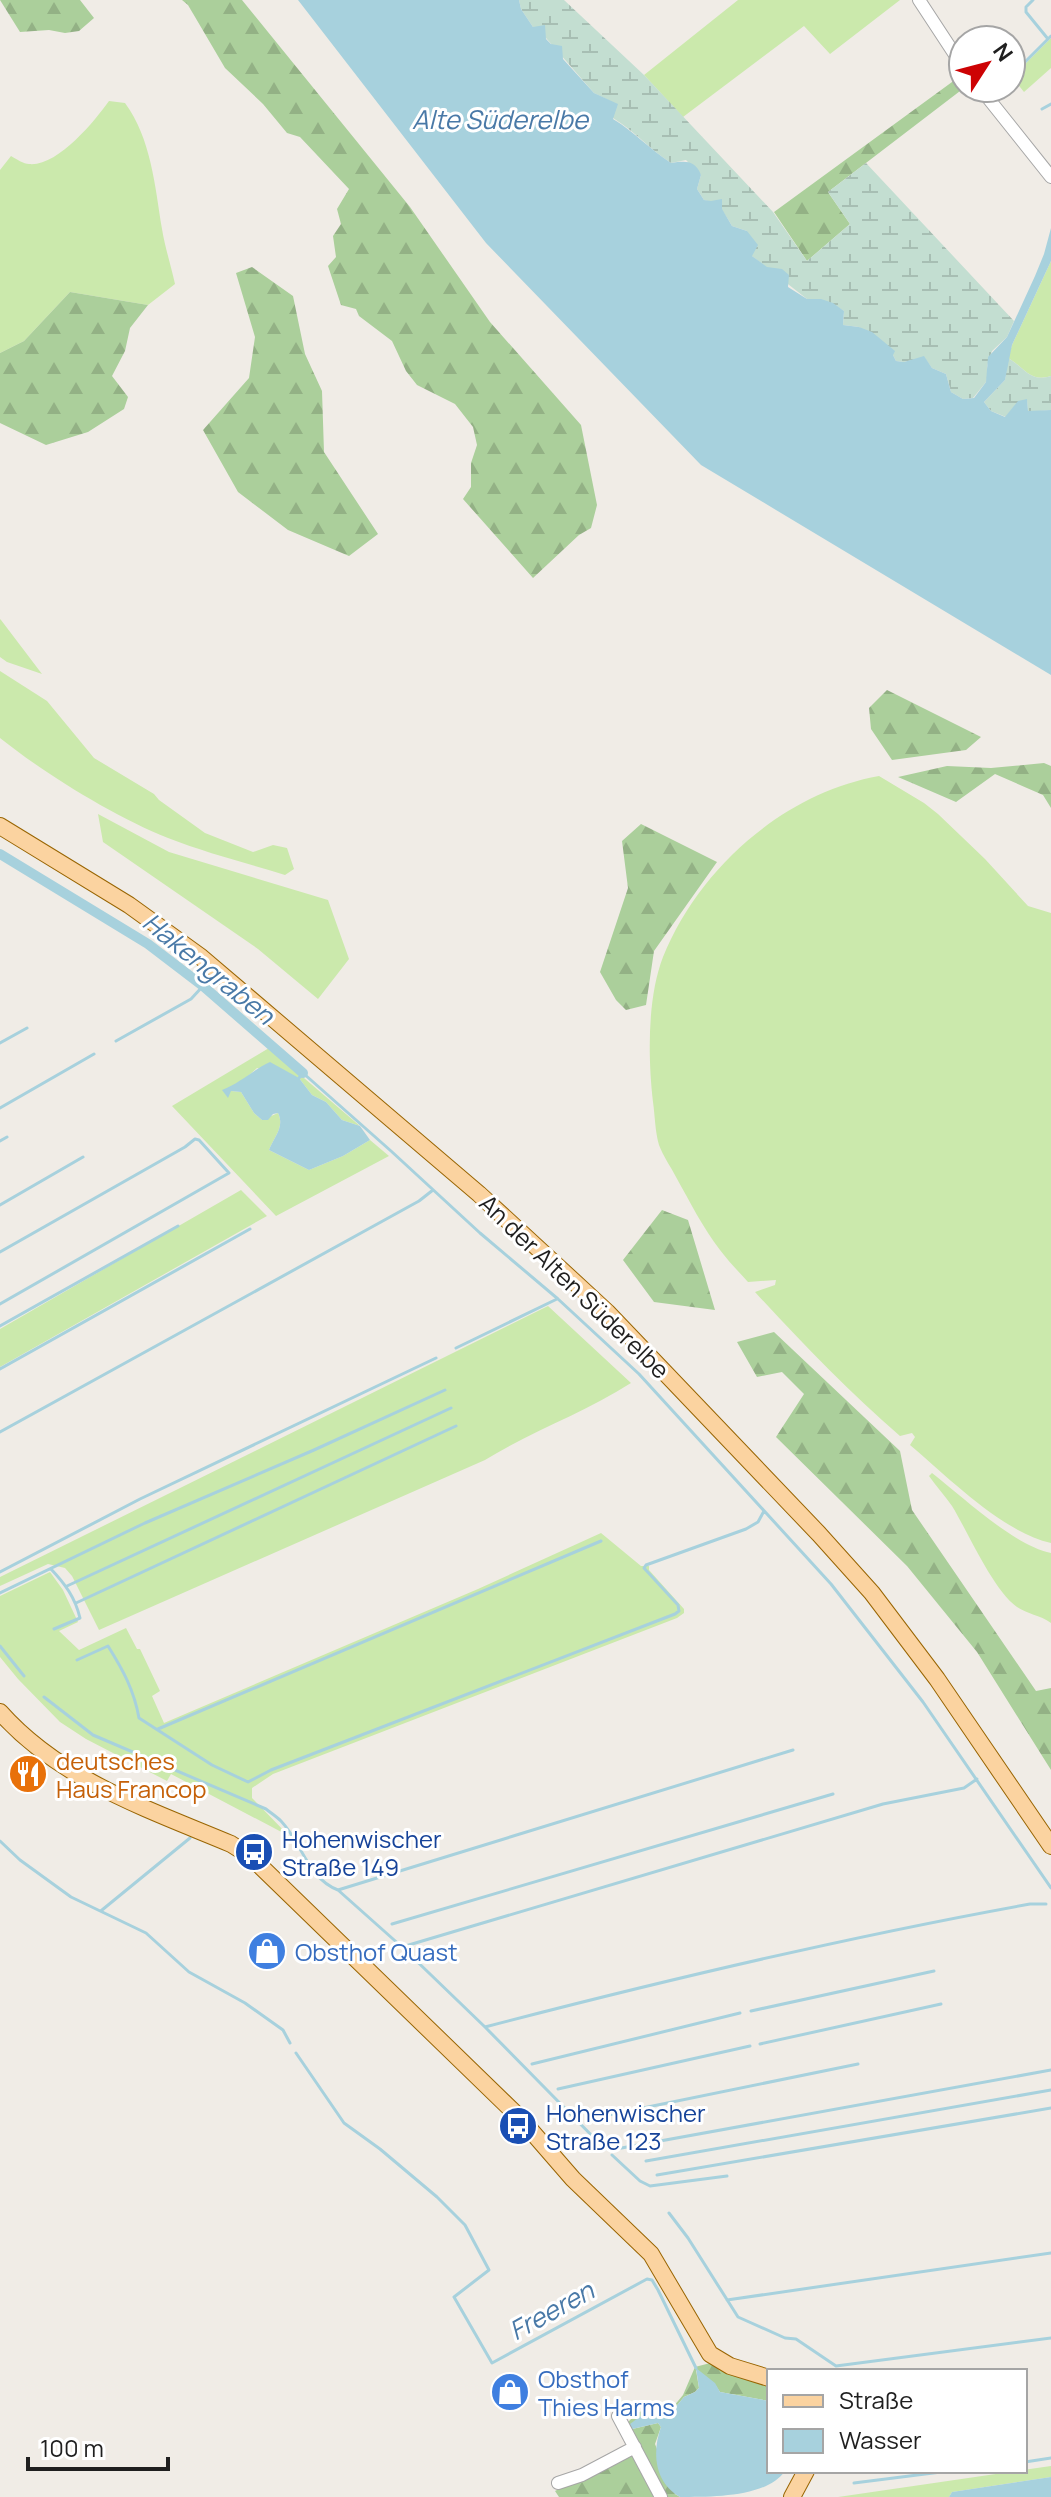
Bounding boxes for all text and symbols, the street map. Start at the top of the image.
north arrow [947,24,1027,104]
text: N [986,37,1020,67]
water label: Alte Süderelbe [412,101,590,137]
water label: Hakengraben [136,904,283,1033]
street label: An der Alten Süderelbe [473,1187,677,1385]
place label: deutsches Haus Francop [56,1744,207,1805]
restaurant icon: deutsches Haus Francop [7,1753,49,1795]
place label: Hohenwischer Straße 149 [282,1822,442,1883]
bus stop icon: Hohenwischer Straße 149 [233,1831,275,1873]
shop icon: Obsthof Quast [246,1930,288,1972]
place label: Obsthof Quast [295,1935,458,1968]
place label: Hohenwischer Straße 123 [546,2096,706,2157]
bus stop icon: Hohenwischer Straße 123 [497,2105,539,2147]
water label: Freeren [502,2271,601,2348]
place label: Obsthof Thies Harms [538,2362,675,2423]
legend [767,2369,1027,2473]
shop icon: Obsthof Thies Harms [489,2371,531,2413]
text: Straße [839,2383,913,2416]
scale bar [28,2421,168,2471]
text: Wasser [839,2423,922,2456]
text: 100 m [40,2431,104,2464]

